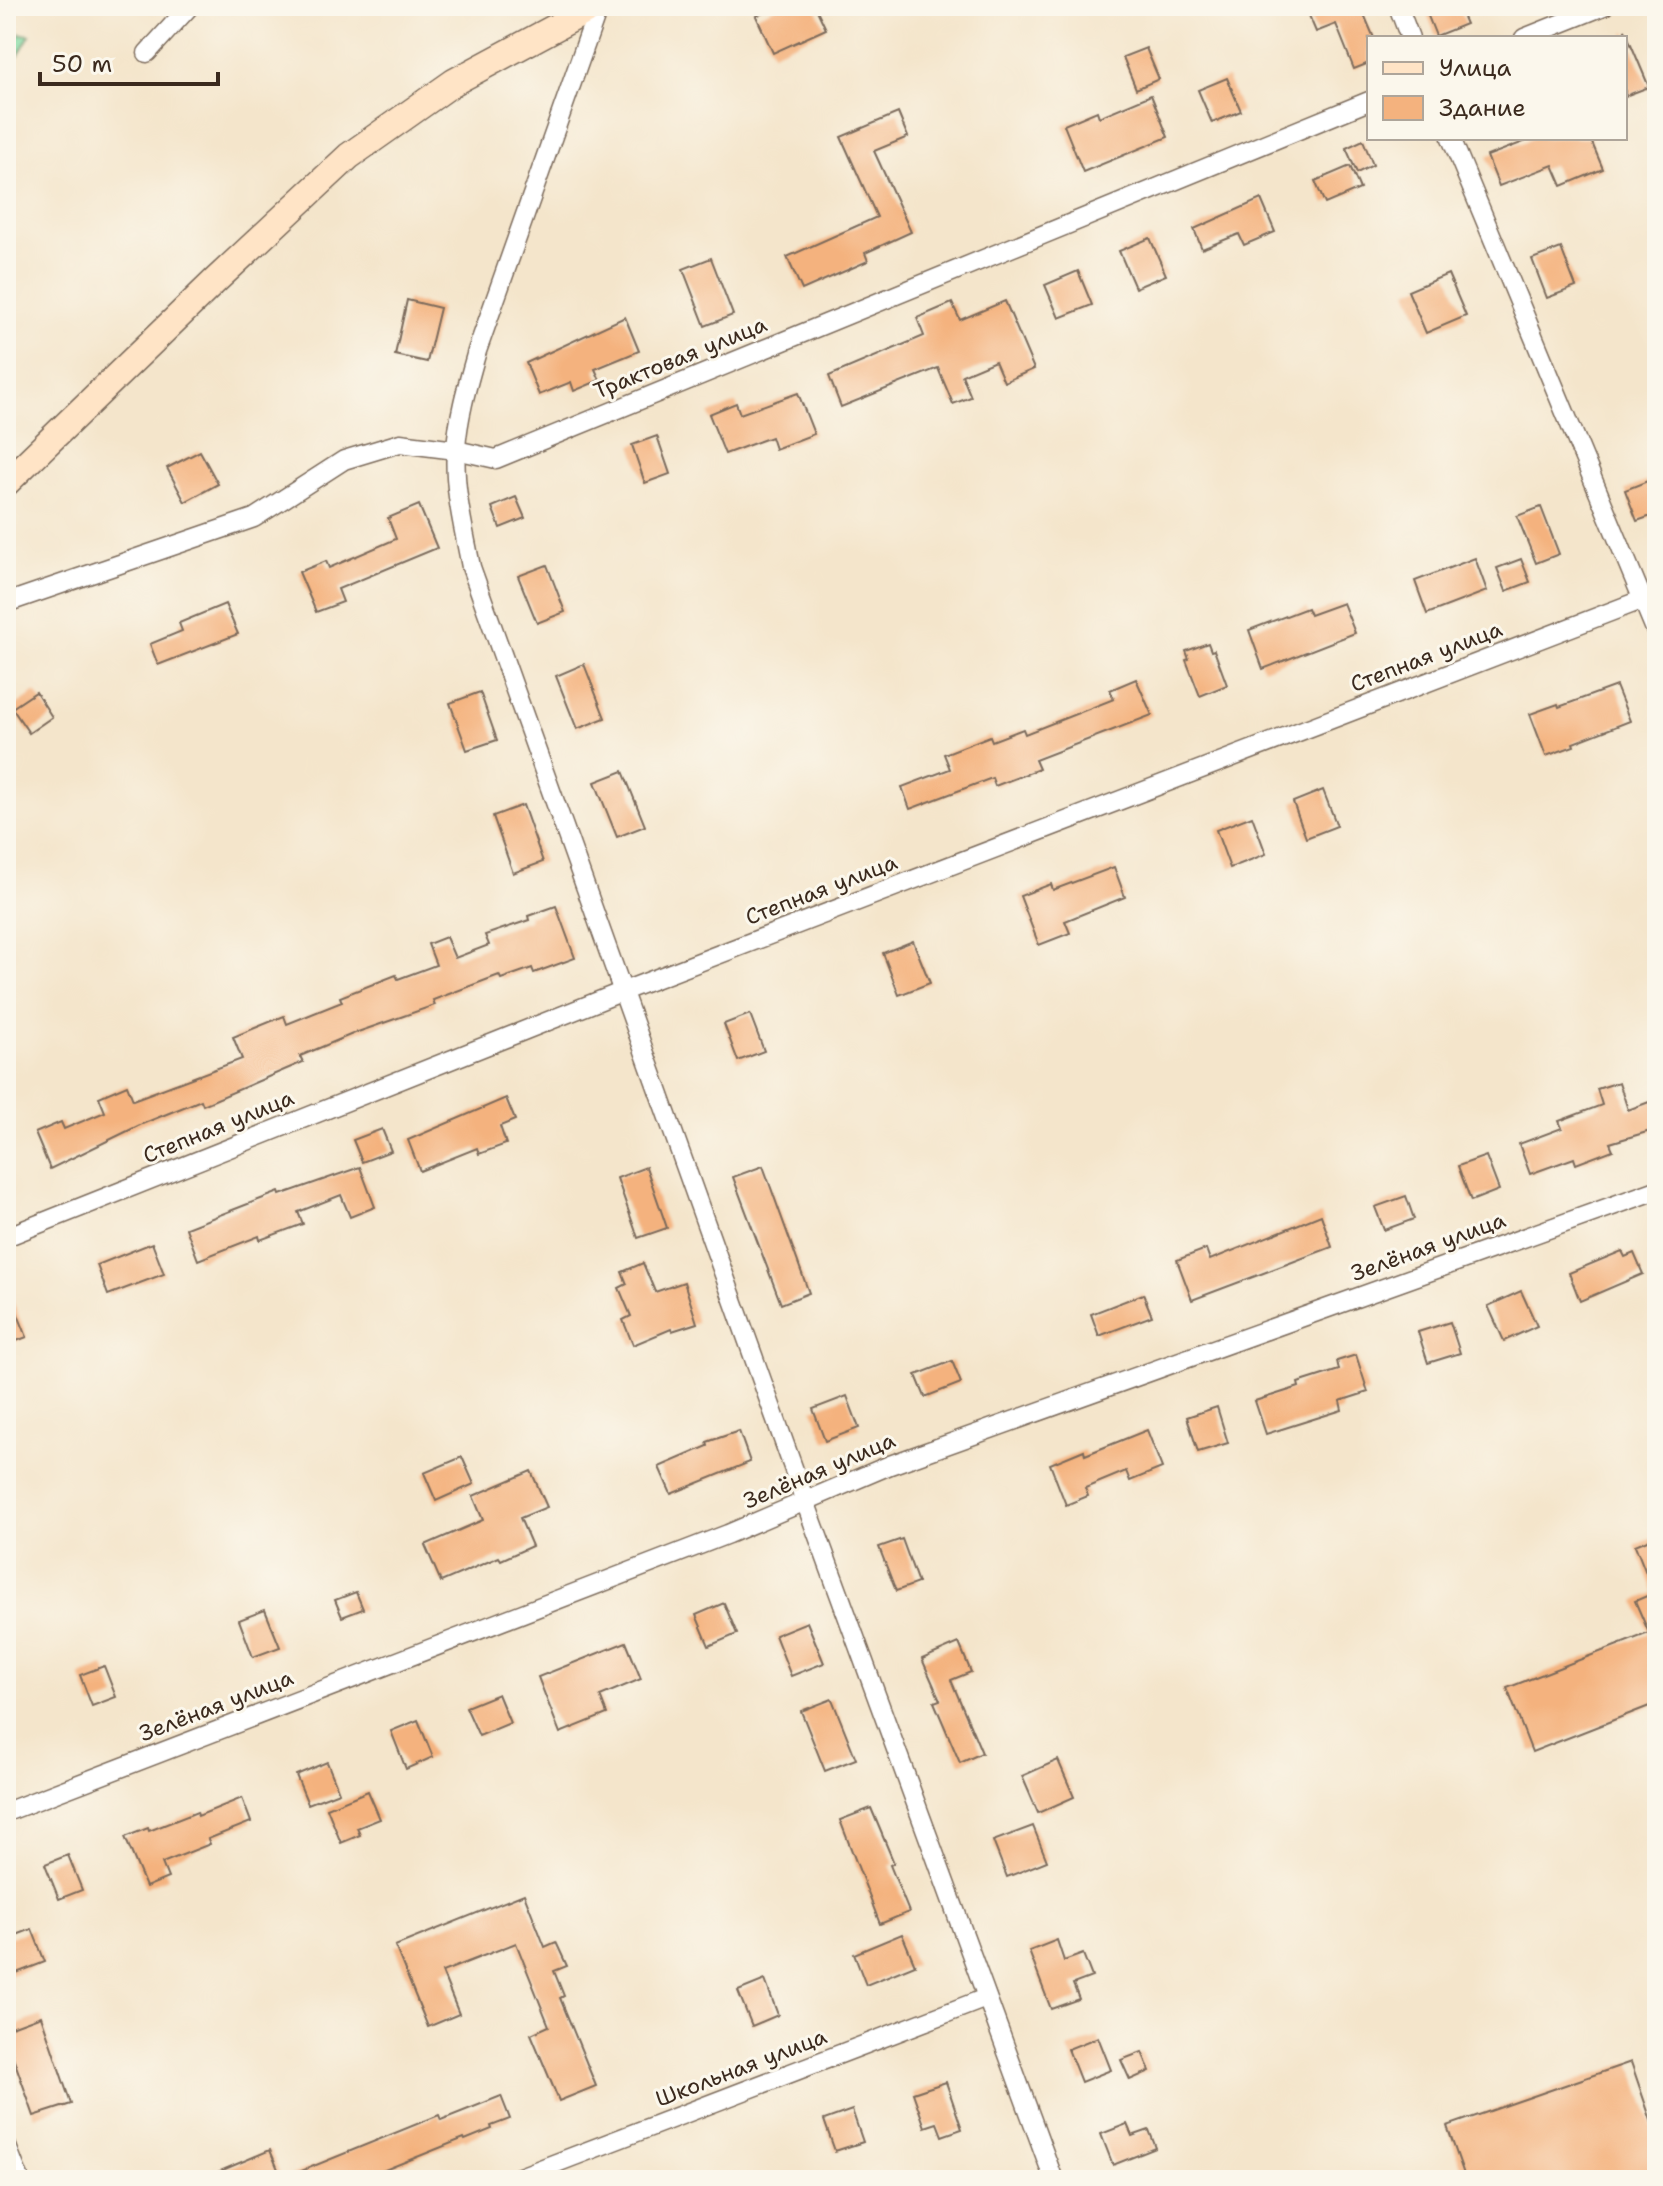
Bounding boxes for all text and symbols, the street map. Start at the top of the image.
scale bar [40,36,218,86]
legend [1367,36,1627,140]
text: 50 m [52,48,112,80]
text: Улица [1439,52,1512,84]
text: Здание [1439,92,1526,124]
street label: Трактовая улица [589,309,771,405]
street label: Степная улица [1346,614,1507,699]
street label: Степная улица [741,847,902,932]
street label: Степная улица [138,1083,298,1170]
street label: Зелёная улица [1347,1205,1510,1288]
street label: Зелёная улица [739,1425,900,1516]
street label: Зелёная улица [135,1663,297,1748]
street label: Школьная улица [651,2021,831,2113]

